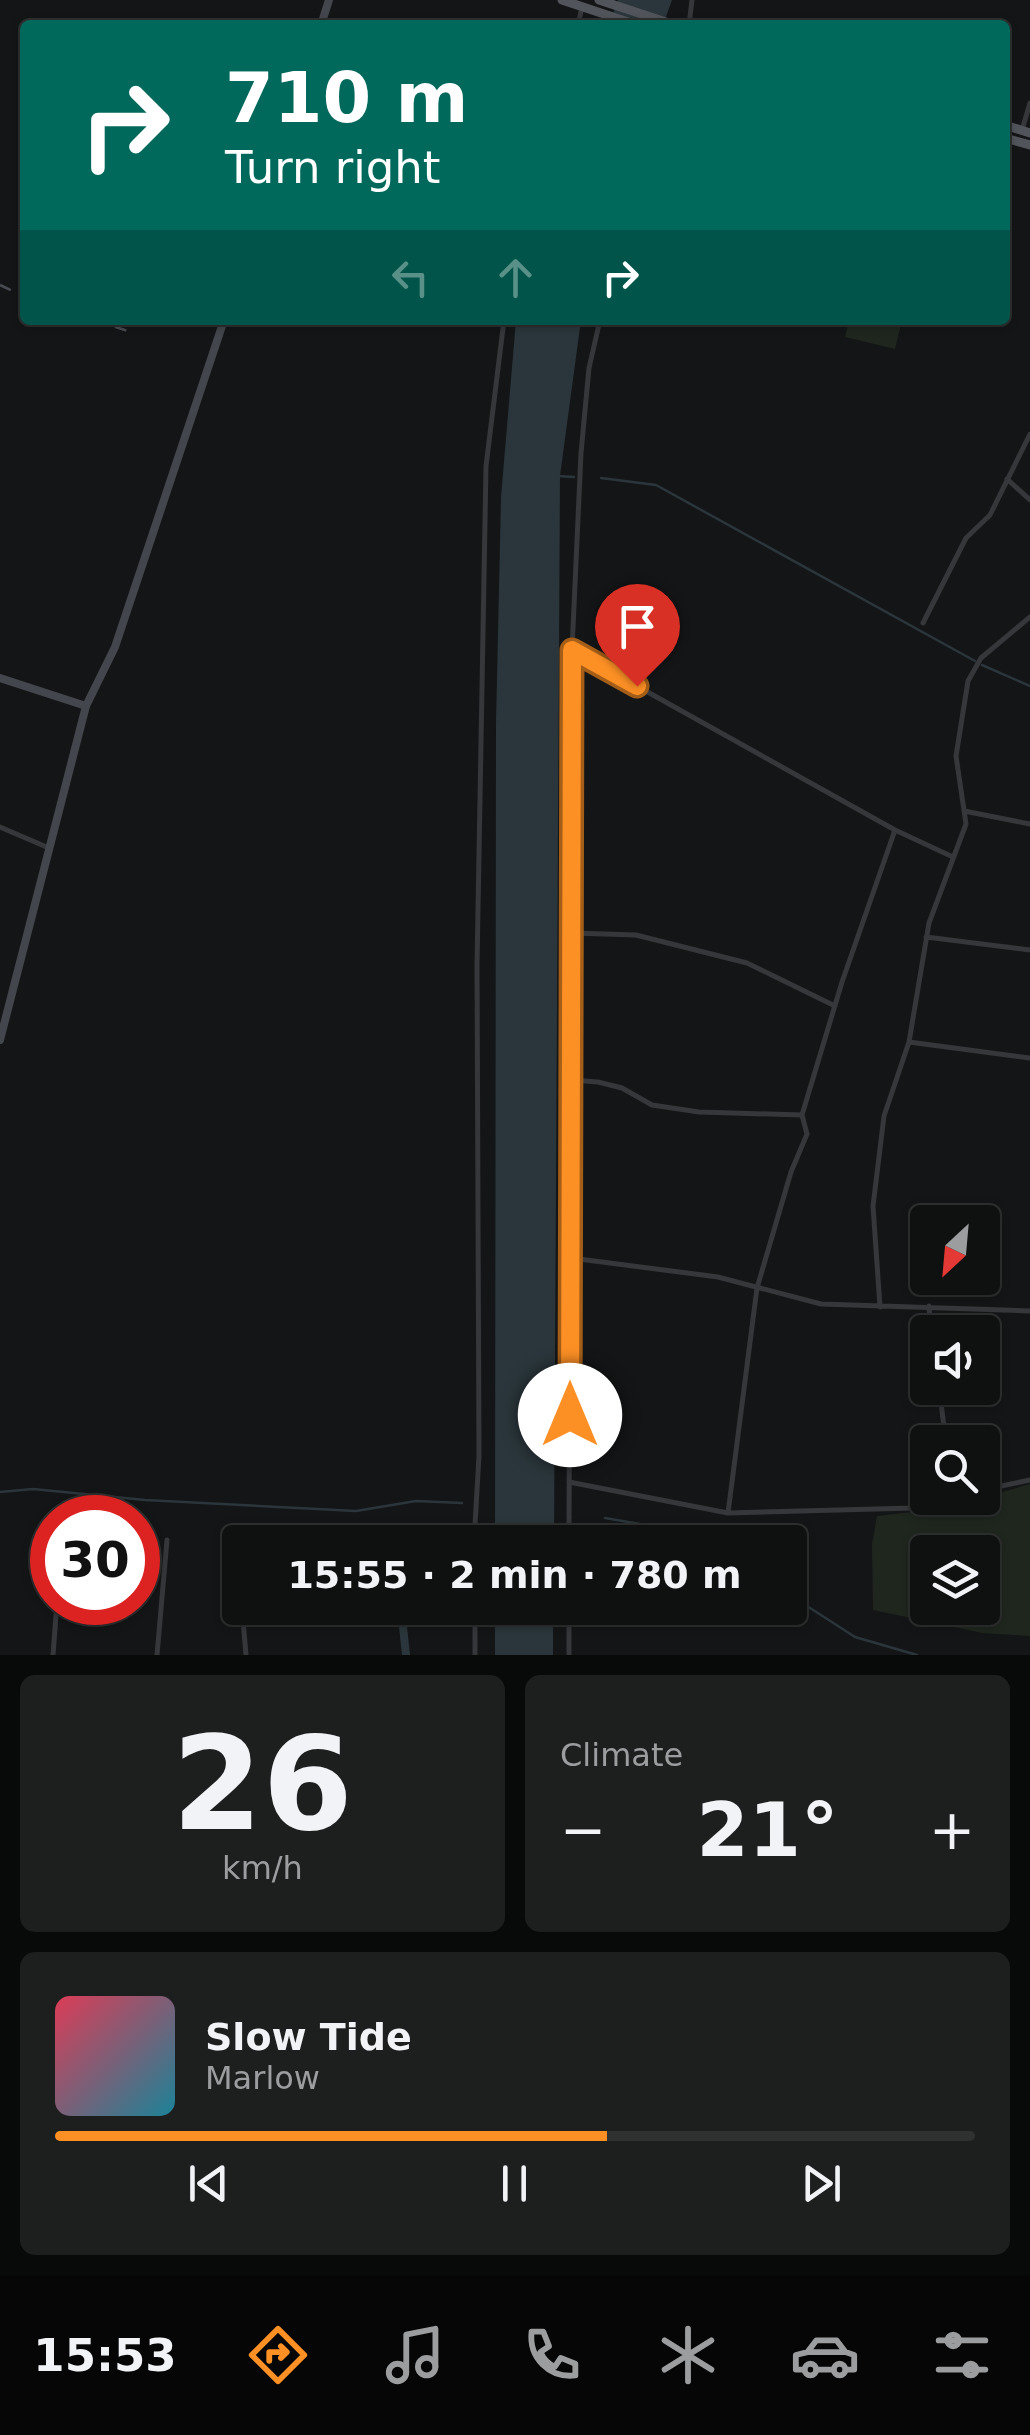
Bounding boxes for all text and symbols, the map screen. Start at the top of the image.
text: 710 m [225,57,468,139]
icon: right [60,60,190,190]
text: Turn right [225,141,440,194]
icon: left [383,250,438,305]
icon: ahead [488,250,543,305]
icon: right [593,250,648,305]
pin [595,584,680,687]
icon: arrive [610,599,665,654]
north arrow [910,1205,1000,1295]
map controls [910,1205,1000,1625]
button: sound [910,1315,1000,1405]
position arrow [518,1363,622,1467]
button: search [910,1425,1000,1515]
speed limit sign: 30 [30,1495,160,1625]
button: layers [910,1535,1000,1625]
text: 15:55 · 2 min · 780 m [287,1553,742,1597]
text: 26 [172,1708,353,1860]
text: Climate [560,1736,683,1774]
text: 21° [697,1786,838,1874]
text: − [560,1798,606,1862]
text: + [929,1798,975,1862]
text: km/h [222,1849,303,1887]
text: Slow Tide [205,2015,412,2059]
text: Marlow [205,2059,320,2097]
icon: previous [181,2156,236,2211]
icon: pause [487,2156,542,2211]
icon: next [794,2156,849,2211]
icon: directions [243,2320,313,2390]
icon: music [380,2320,450,2390]
icon: phone [517,2320,587,2390]
icon: climate [653,2320,723,2390]
icon: car [790,2320,860,2390]
icon: filters [927,2320,997,2390]
text: 15:53 [33,2329,177,2382]

